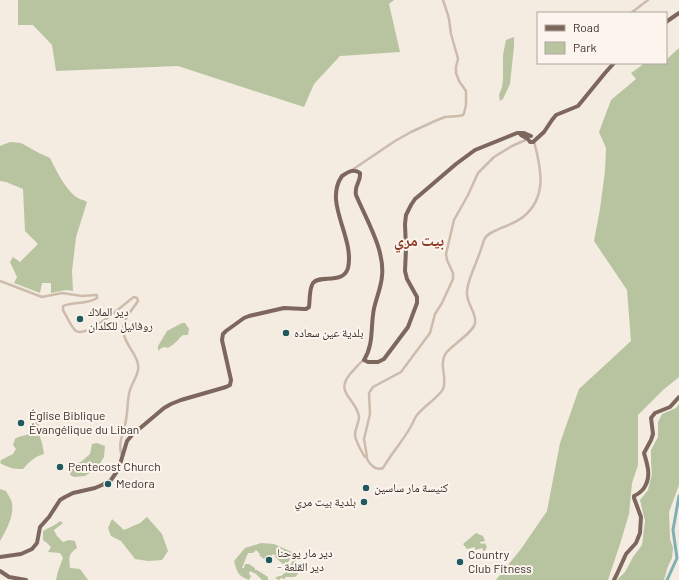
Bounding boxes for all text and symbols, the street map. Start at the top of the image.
legend [537,12,667,64]
text: Road [573,20,600,34]
text: Park [573,40,597,54]
district label: بيت مري [394,230,444,253]
place label: دير الملاك روفائيل للكلدان [88,304,153,333]
marker: دير الملاك روفائيل للكلدان [75,314,85,324]
place label: بلدية عين سعاده [294,325,363,340]
marker: بلدية عين سعاده [281,328,291,338]
place label: Église Biblique Évangélique du Liban [29,408,139,436]
marker: Église Biblique Évangélique du Liban [16,418,26,428]
place label: Pentecost Church [68,459,161,473]
marker: Pentecost Church [55,462,65,472]
place label: Medora [116,476,155,490]
marker: Medora [103,479,113,489]
place label: كنيسة مار ساسين [374,480,448,495]
marker: كنيسة مار ساسين [361,483,371,493]
place label: بلدية بيت مري [295,494,356,512]
marker: بلدية بيت مري [359,497,369,507]
place label: دير مار يوحنا - دير القلعة [277,545,333,574]
place label: Country Club Fitness [468,547,532,575]
marker: دير مار يوحنا - دير القلعة [264,555,274,565]
marker: Country Club Fitness [455,557,465,567]

